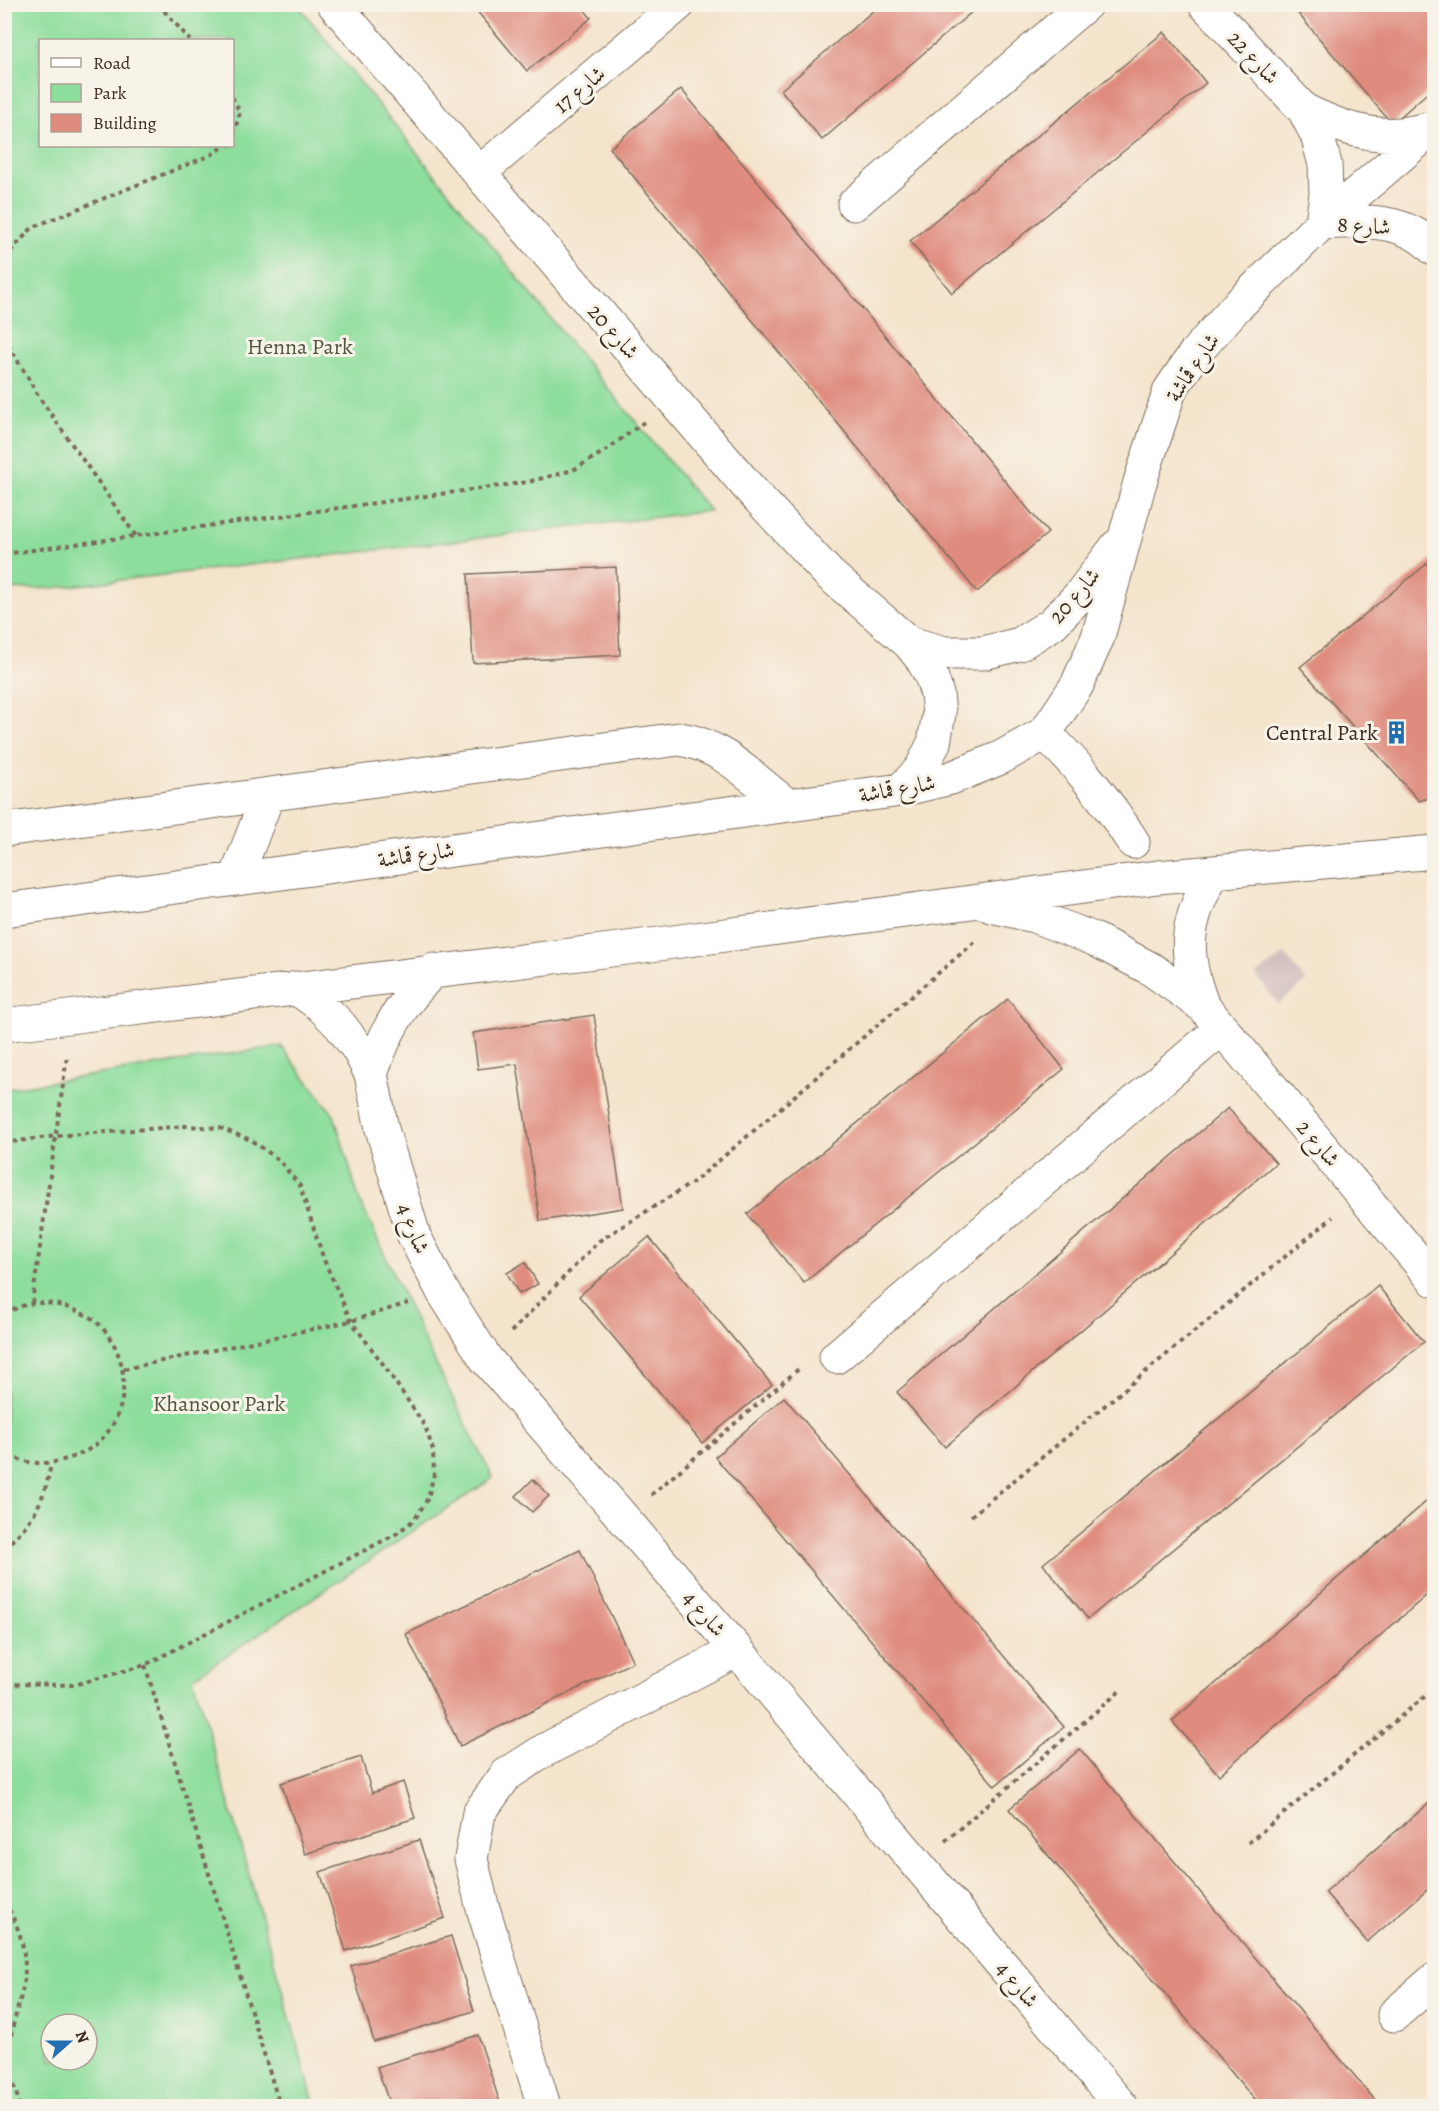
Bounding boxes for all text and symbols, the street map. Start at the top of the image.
street label: شارع 22 [1218,24,1286,93]
legend [39,39,234,147]
text: Road [93,51,131,75]
street label: شارع 17 [547,59,614,123]
text: Park [93,81,127,105]
text: Building [93,111,157,135]
street label: شارع 8 [1336,210,1391,245]
street label: شارع 20 [578,297,646,368]
street label: شارع قماشة [1159,327,1229,410]
park label: Henna Park [247,332,353,362]
street label: شارع 20 [1042,561,1110,632]
place label: Central Park [1266,718,1378,748]
building icon: Central Park [1383,719,1409,745]
street label: شارع قماشة [857,768,938,813]
street label: شارع قماشة [376,835,457,878]
street label: شارع 2 [1287,1114,1347,1176]
street label: شارع 4 [387,1198,437,1259]
park label: Khansoor Park [153,1389,285,1419]
street label: شارع 4 [673,1584,733,1645]
street label: شارع 4 [987,1955,1046,2016]
north arrow [39,2012,99,2072]
text: N [70,2028,95,2047]

